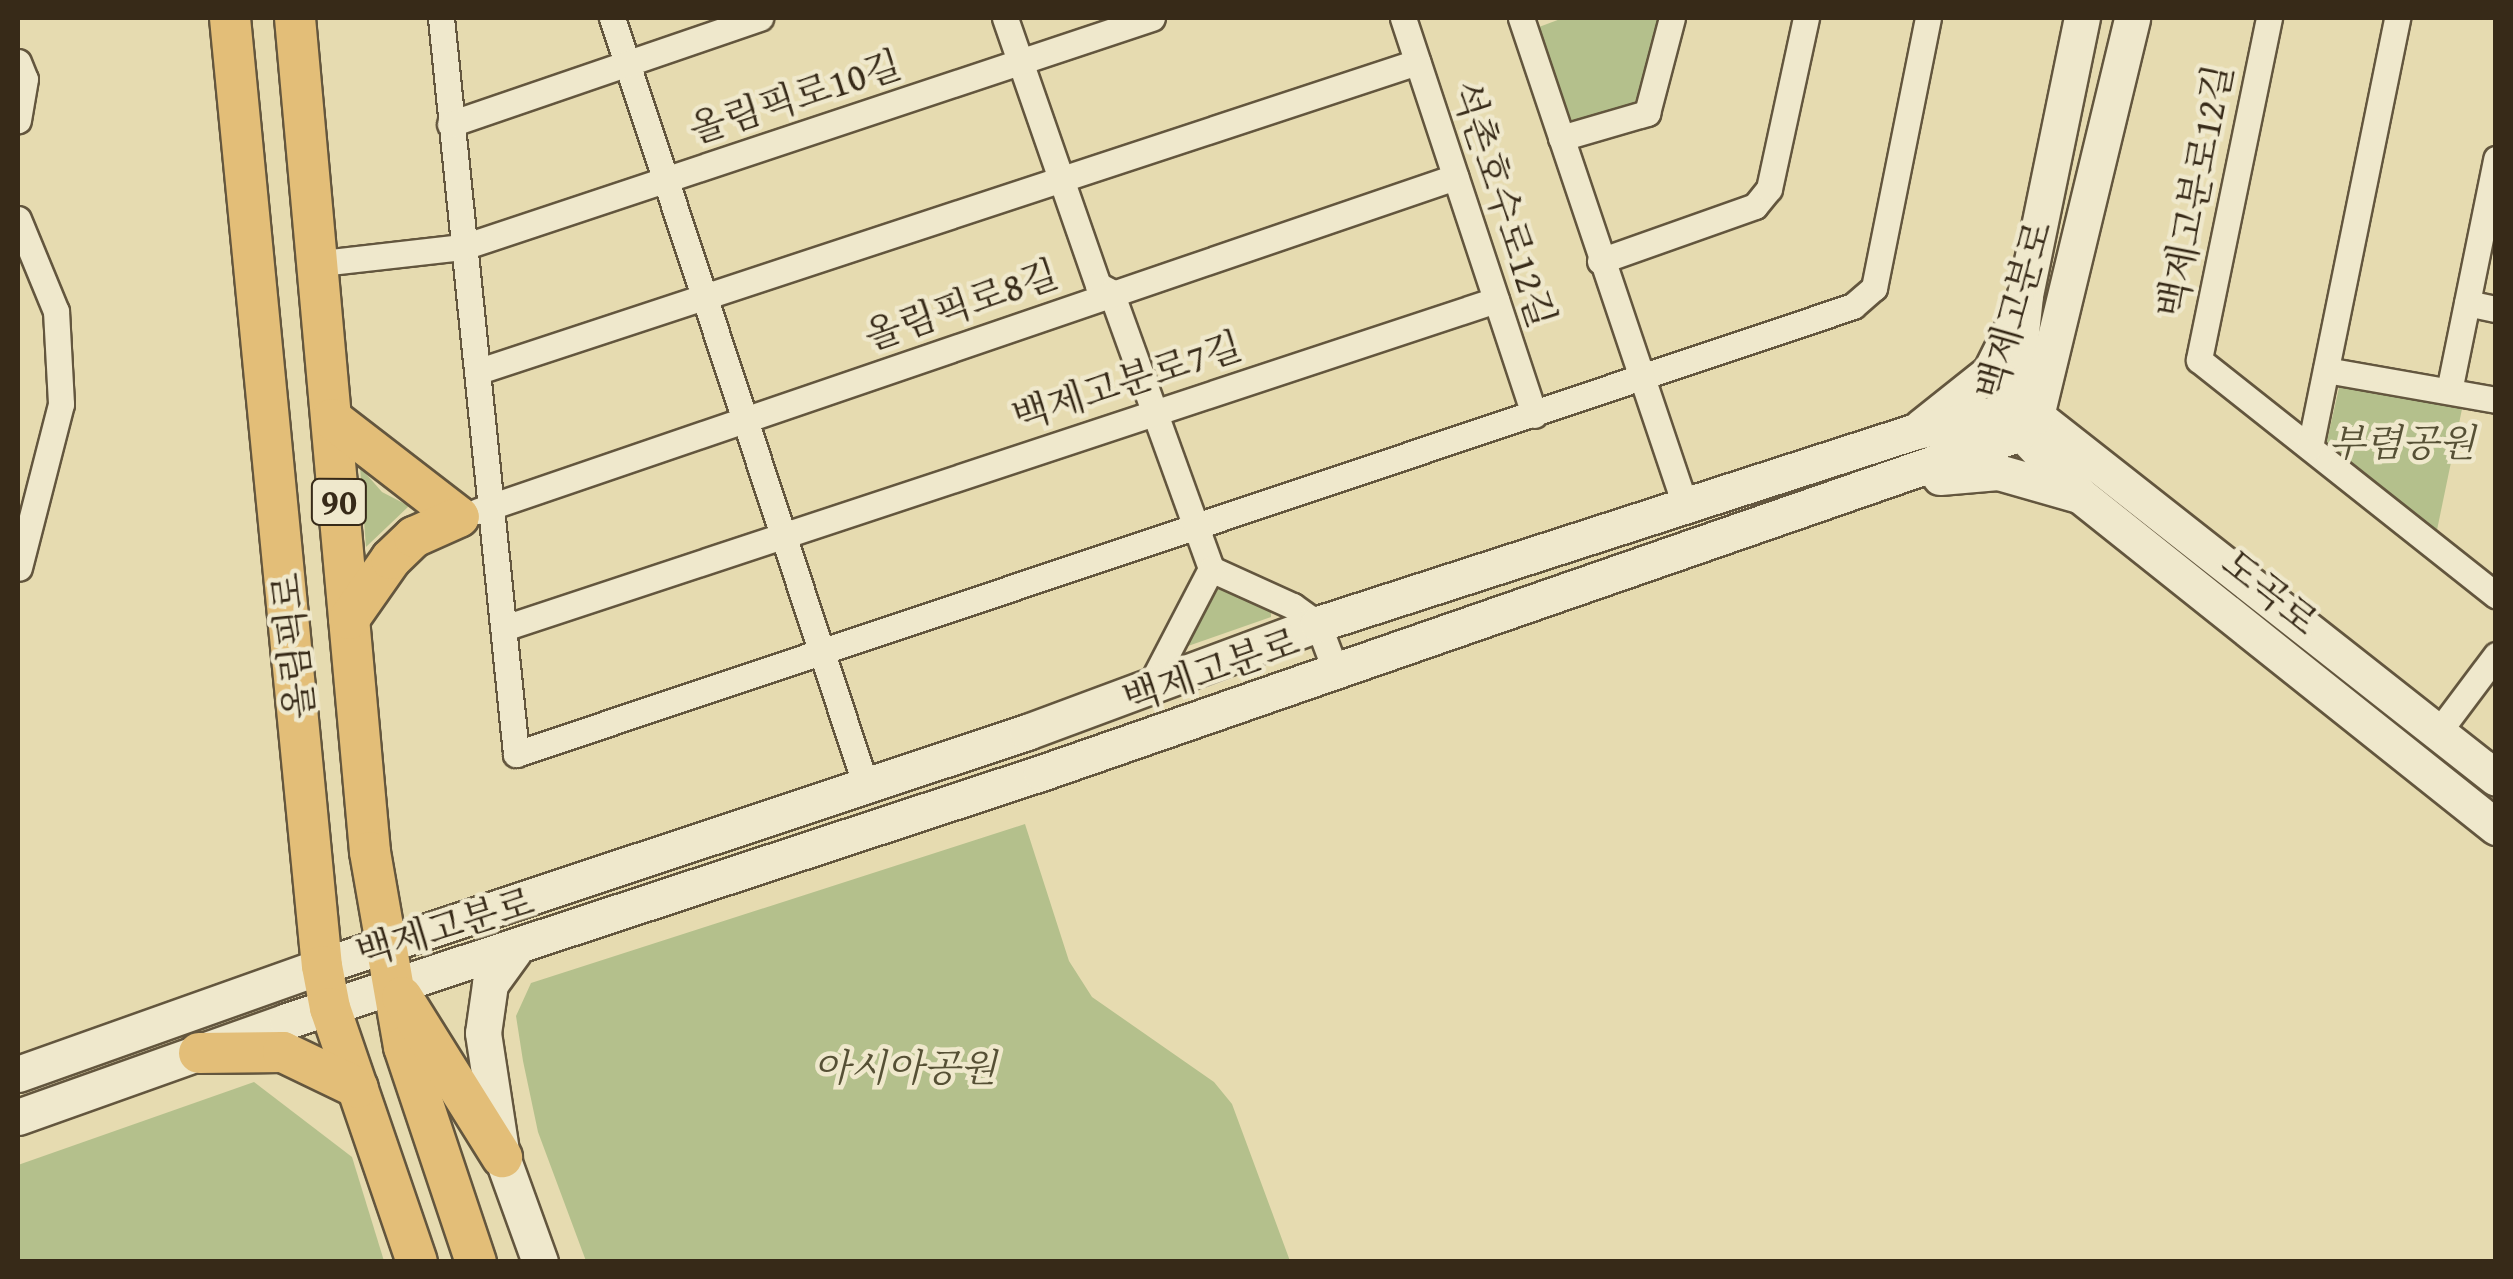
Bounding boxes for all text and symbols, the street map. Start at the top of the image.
street label: 올림픽로10길 [683,41,907,153]
street label: 백제고분로12길 [2148,61,2242,321]
street label: 석촌호수로12길 [1443,75,1565,333]
street label: 백제고분로 [1967,216,2061,404]
street label: 올림픽로8길 [858,251,1064,359]
street label: 백제고분로7길 [1007,322,1247,440]
park label: 부렴공원 [2329,420,2475,466]
road number: 90 [309,472,369,532]
street label: 도곡로 [2213,540,2327,644]
street label: 올림픽로 [263,571,323,721]
street label: 백제고분로 [1117,619,1305,721]
street label: 백제고분로 [351,878,539,976]
park label: 아시아공원 [813,1045,997,1091]

